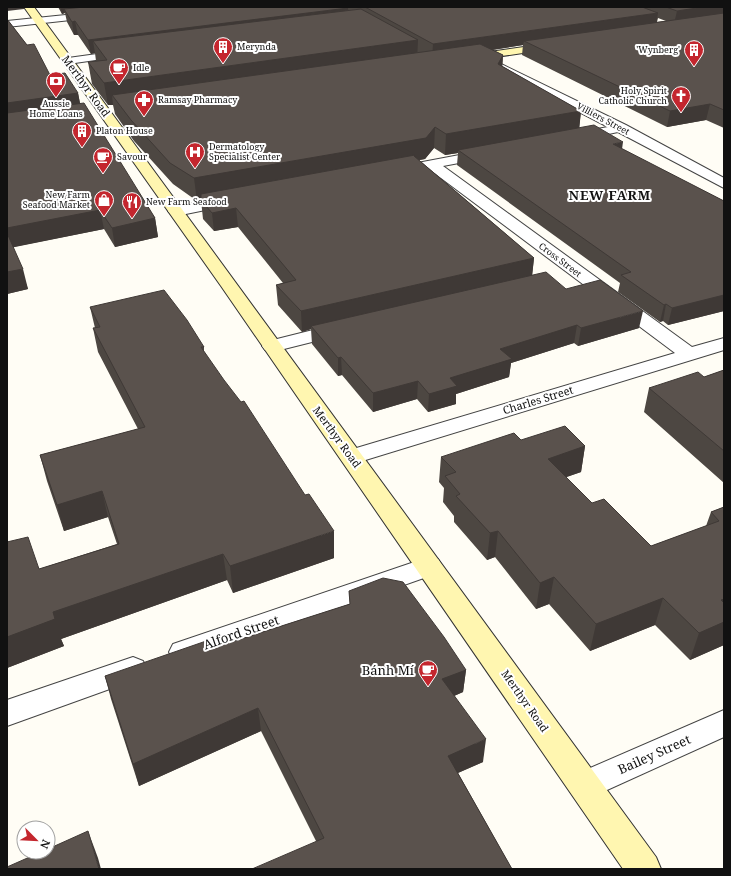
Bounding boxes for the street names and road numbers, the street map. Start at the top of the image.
street label: Merthyr Road [59,52,114,120]
street label: Villiers Street [575,99,632,138]
street label: Cross Street [536,239,584,280]
street label: Charles Street [501,382,575,417]
street label: Merthyr Road [310,403,365,471]
street label: Alford Street [201,610,282,653]
street label: Merthyr Road [498,667,553,735]
street label: Bailey Street [615,730,694,778]

